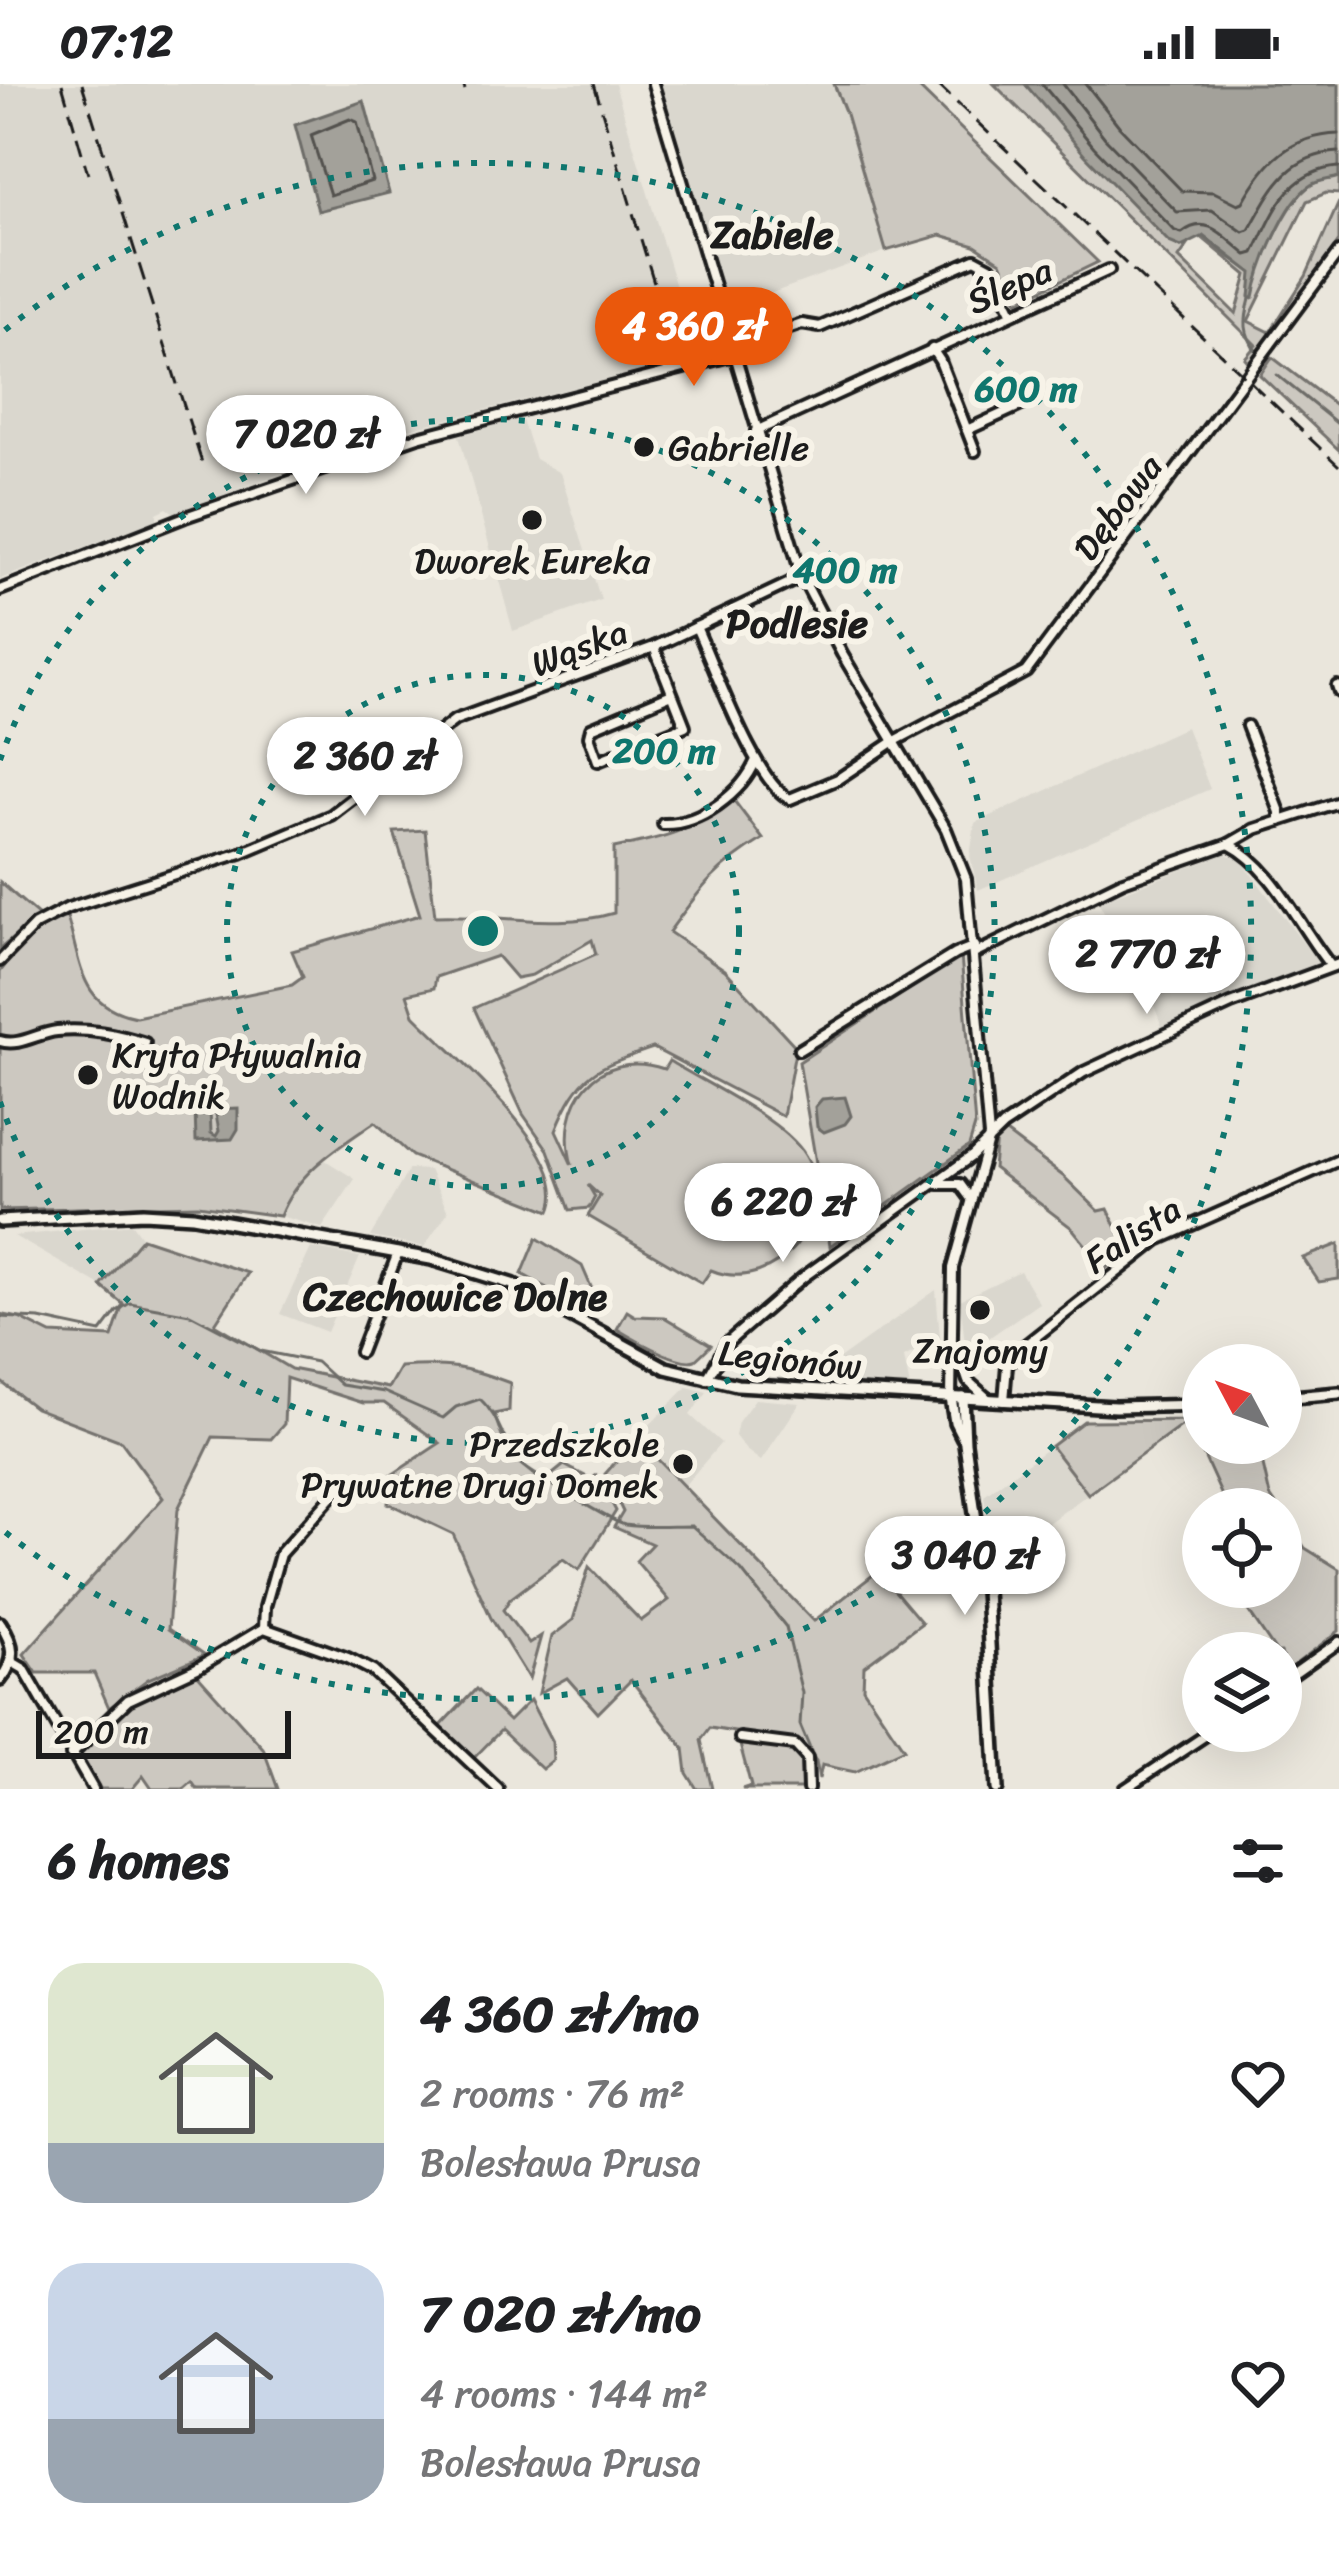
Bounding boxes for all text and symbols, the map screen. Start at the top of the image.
text: 07:12 [60,2,173,82]
district label: Zabiele [710,200,833,269]
street label: Ślepa [956,238,1064,333]
pin: 4 360 zł [570,287,818,389]
text: 4 360 zł [622,291,766,360]
text: 600 m [975,357,1078,421]
pin: 7 020 zł [182,395,430,497]
text: 7 020 zł [233,399,379,468]
place label: Gabrielle [668,416,809,480]
marker: Gabrielle [631,434,657,460]
street label: Dębowa [1056,439,1180,575]
marker: Dworek Eureka [519,507,545,533]
place label: Dworek Eureka [414,529,651,593]
text: 400 m [792,538,898,602]
district label: Podlesie [726,589,868,658]
street label: Wąska [521,600,637,696]
pin: 2 360 zł [241,717,489,819]
text: 200 m [612,719,716,783]
text: 2 360 zł [294,721,436,790]
centre of rings [462,910,504,952]
pin: 2 770 zł [1023,915,1271,1017]
text: 2 770 zł [1075,919,1219,988]
place label: Kryta Pływalnia Wodnik [112,1023,361,1128]
marker: Kryta Pływalnia Wodnik [75,1062,101,1088]
pin: 6 220 zł [659,1163,907,1265]
text: 6 220 zł [711,1167,855,1236]
street label: Falista [1070,1178,1195,1291]
district label: Czechowice Dolne [302,1262,607,1331]
marker: Znajomy [967,1297,993,1323]
place label: Znajomy [912,1319,1048,1383]
street label: Legionów [715,1321,865,1399]
north arrow [1182,1344,1302,1464]
map controls [1182,1344,1302,1752]
place label: Przedszkole Prywatne Drugi Domek [301,1412,659,1517]
marker: Przedszkole Prywatne Drugi Domek [670,1451,696,1477]
button: locate [1182,1488,1302,1608]
pin: 3 040 zł [841,1516,1089,1618]
text: 3 040 zł [892,1520,1038,1589]
button: layers [1182,1632,1302,1752]
text: 200 m [54,1703,149,1761]
scale bar [36,1705,291,1758]
text: 6 homes [48,1816,229,1906]
icon: filters [1225,1828,1291,1894]
text: 4 360 zł/mo [420,1969,699,2059]
icon: home [144,2011,288,2155]
icon: heart [1225,2050,1291,2116]
text: 2 rooms · 76 m² [420,2059,685,2128]
text: Bolesława Prusa [420,2128,701,2197]
text: 7 020 zł/mo [420,2269,701,2359]
icon: home [144,2311,288,2455]
icon: heart [1225,2350,1291,2416]
text: 4 rooms · 144 m² [420,2359,708,2428]
text: Bolesława Prusa [420,2428,701,2497]

